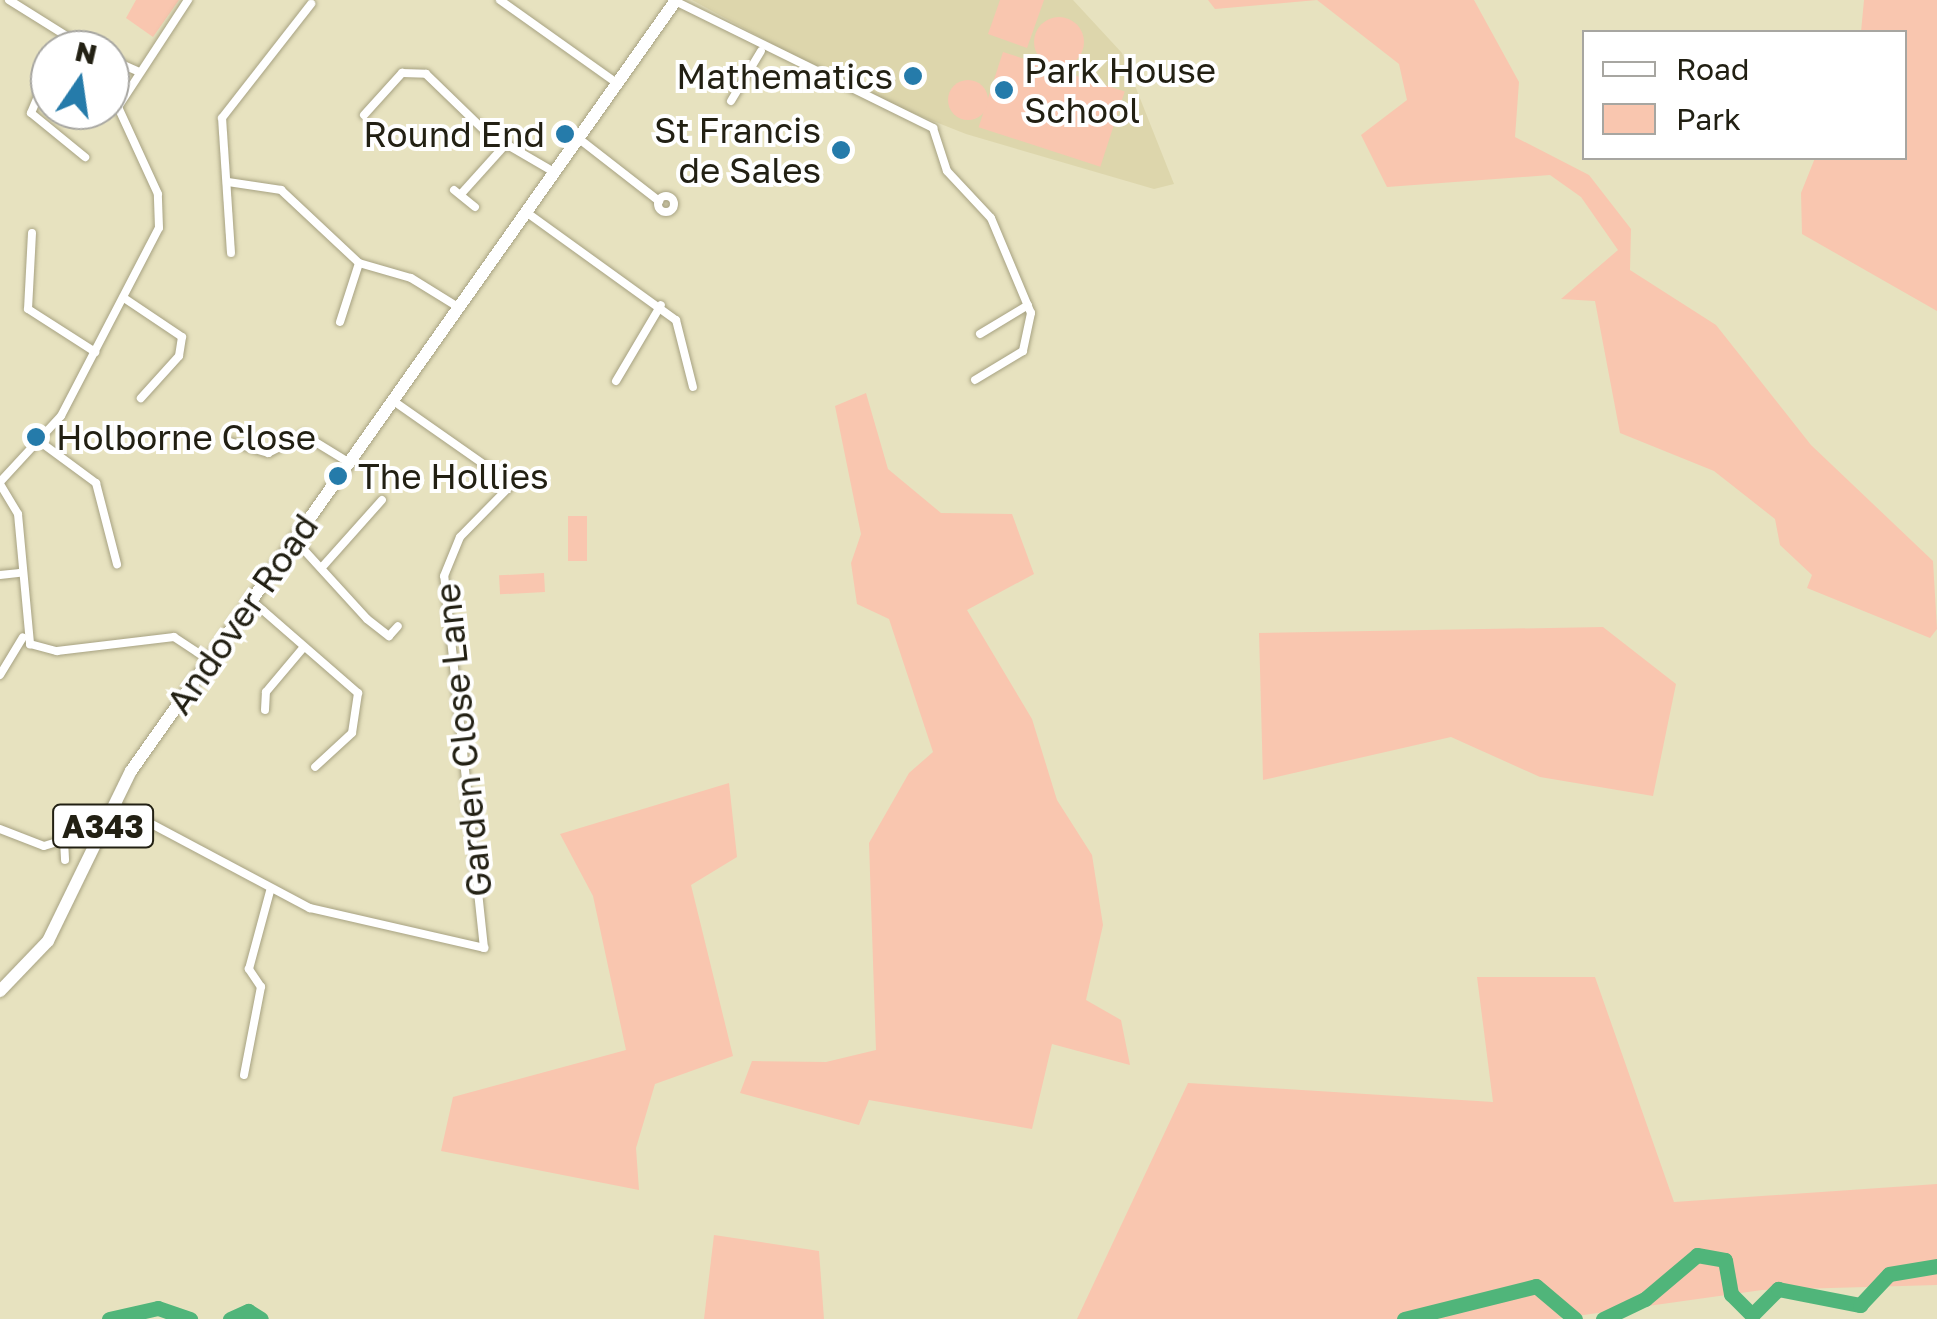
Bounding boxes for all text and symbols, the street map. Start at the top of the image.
north arrow [30,30,130,130]
legend [1582,30,1907,160]
text: N [72,34,100,71]
place label: Park House School [1024,49,1216,131]
text: Road [1676,51,1750,87]
place label: Mathematics [676,55,893,97]
marker: Mathematics [902,65,924,87]
marker: Park House School [993,79,1015,101]
text: Park [1676,101,1741,137]
place label: St Francis de Sales [654,109,821,191]
place label: Round End [363,113,545,155]
marker: Round End [554,123,576,145]
marker: St Francis de Sales [830,139,852,161]
place label: Holborne Close [56,416,316,458]
marker: Holborne Close [25,426,47,448]
place label: The Hollies [358,455,549,497]
marker: The Hollies [327,465,349,487]
street label: Andover Road [158,506,326,722]
street label: Garden Close Lane [426,581,500,899]
road number: A343 [51,799,156,853]

